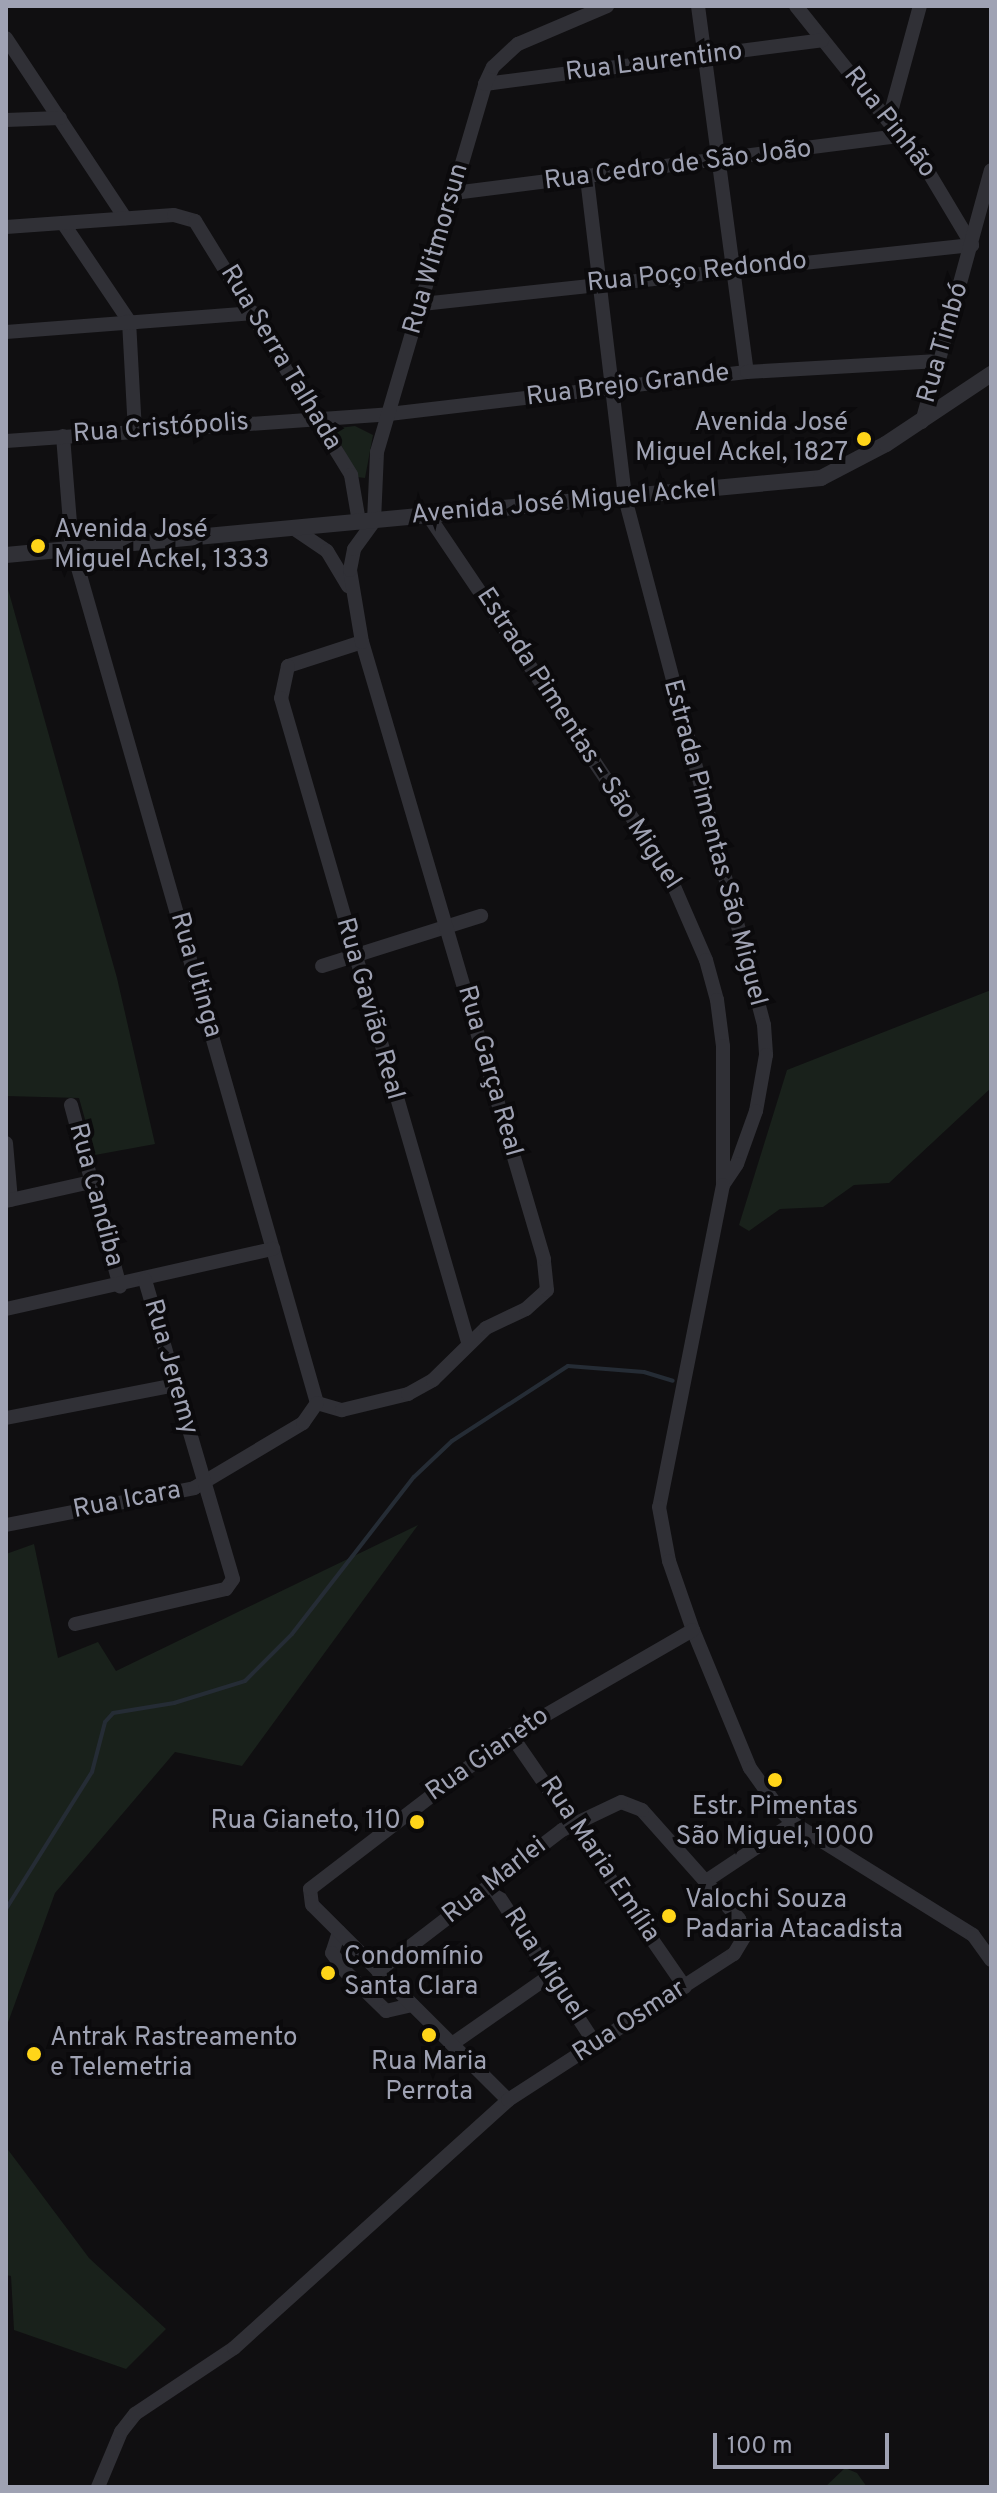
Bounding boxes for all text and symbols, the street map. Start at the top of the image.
street label: Rua Laurentino [564,37,744,89]
street label: Rua Pinhão [836,61,942,185]
street label: Rua Cedro de São João [543,134,813,198]
street label: Rua Witmorsun [398,160,476,338]
street label: Rua Poço Redondo [586,246,808,300]
street label: Rua Serra Talhada [212,259,348,457]
street label: Rua Timbó [912,279,976,407]
street label: Rua Brejo Grande [525,358,731,414]
street label: Rua Cristópolis [72,407,250,451]
place label: Avenida José Miguel Ackel, 1827 [634,408,848,470]
marker: Avenida José Miguel Ackel, 1827 [855,430,873,448]
street label: Avenida José Miguel Ackel [409,474,719,532]
place label: Avenida José Miguel Ackel, 1333 [54,515,270,576]
marker: Avenida José Miguel Ackel, 1333 [29,537,47,555]
street label: Estrada Pimentas - São Miguel [469,582,687,896]
street label: Estrada Pimentas São Miguel [655,676,773,1010]
street label: Rua Utinga [162,909,228,1041]
street label: Rua Gavião Real [328,914,410,1104]
street label: Rua Garça Real [450,982,528,1160]
street label: Rua Candiba [61,1120,129,1270]
street label: Rua Jeremy [136,1296,204,1438]
street label: Rua Icara [71,1475,183,1527]
street label: Rua Gianeto [421,1701,555,1809]
street label: Rua Maria Emília [532,1771,666,1949]
marker: Estr. Pimentas São Miguel, 1000 [766,1771,784,1789]
place label: Estr. Pimentas São Miguel, 1000 [676,1792,874,1854]
place label: Rua Gianeto, 110 [211,1806,401,1838]
marker: Rua Gianeto, 110 [408,1813,426,1831]
street label: Rua Marlei [437,1831,553,1931]
place label: Valochi Souza Padaria Atacadista [685,1885,904,1946]
street label: Rua Miguel [496,1902,592,2028]
marker: Valochi Souza Padaria Atacadista [660,1907,678,1925]
place label: Condomínio Santa Clara [344,1942,484,2004]
marker: Condomínio Santa Clara [319,1964,337,1982]
street label: Rua Osmar [568,1974,692,2070]
place label: Antrak Rastreamento e Telemetria [50,2023,298,2084]
marker: Rua Maria Perrota [420,2026,438,2044]
marker: Antrak Rastreamento e Telemetria [25,2045,43,2063]
place label: Rua Maria Perrota [371,2047,487,2108]
scale bar [717,2417,893,2467]
text: 100 m [727,2432,793,2462]

